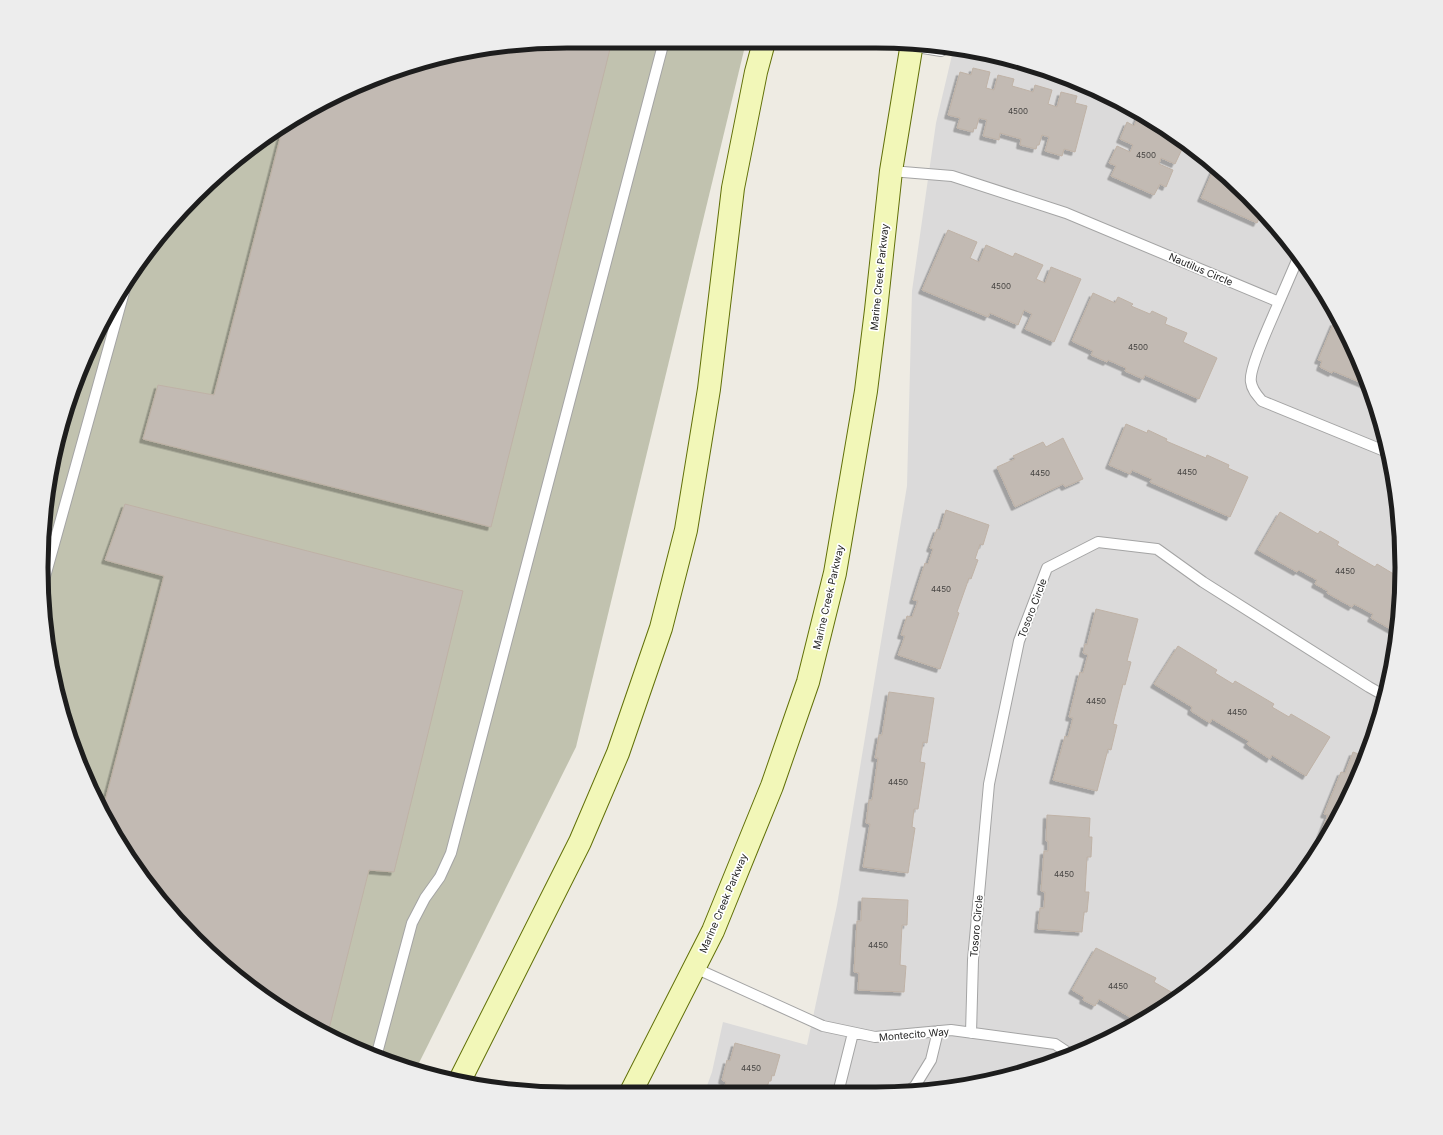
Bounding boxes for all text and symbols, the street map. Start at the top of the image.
house number: 4500 [1008,106,1028,116]
house number: 4500 [1136,150,1156,160]
street label: Marine Creek Parkway [867,223,891,331]
street label: Nautilus Circle [1167,250,1235,288]
house number: 4500 [991,281,1011,291]
house number: 4500 [1128,342,1148,352]
house number: 4450 [1177,467,1197,477]
house number: 4450 [1030,468,1050,478]
street label: Marine Creek Parkway [810,543,846,651]
house number: 4450 [1335,566,1355,576]
street label: Tosoro Circle [1015,576,1049,639]
house number: 4450 [931,584,951,594]
house number: 4450 [1086,696,1106,706]
house number: 4450 [1227,707,1247,717]
house number: 4450 [888,777,908,787]
street label: Marine Creek Parkway [697,851,750,955]
house number: 4450 [1054,869,1074,879]
street label: Tosoro Circle [967,894,985,958]
house number: 4450 [868,940,888,950]
house number: 4450 [1108,981,1128,991]
street label: Montecito Way [878,1025,950,1043]
house number: 4450 [741,1063,761,1073]

